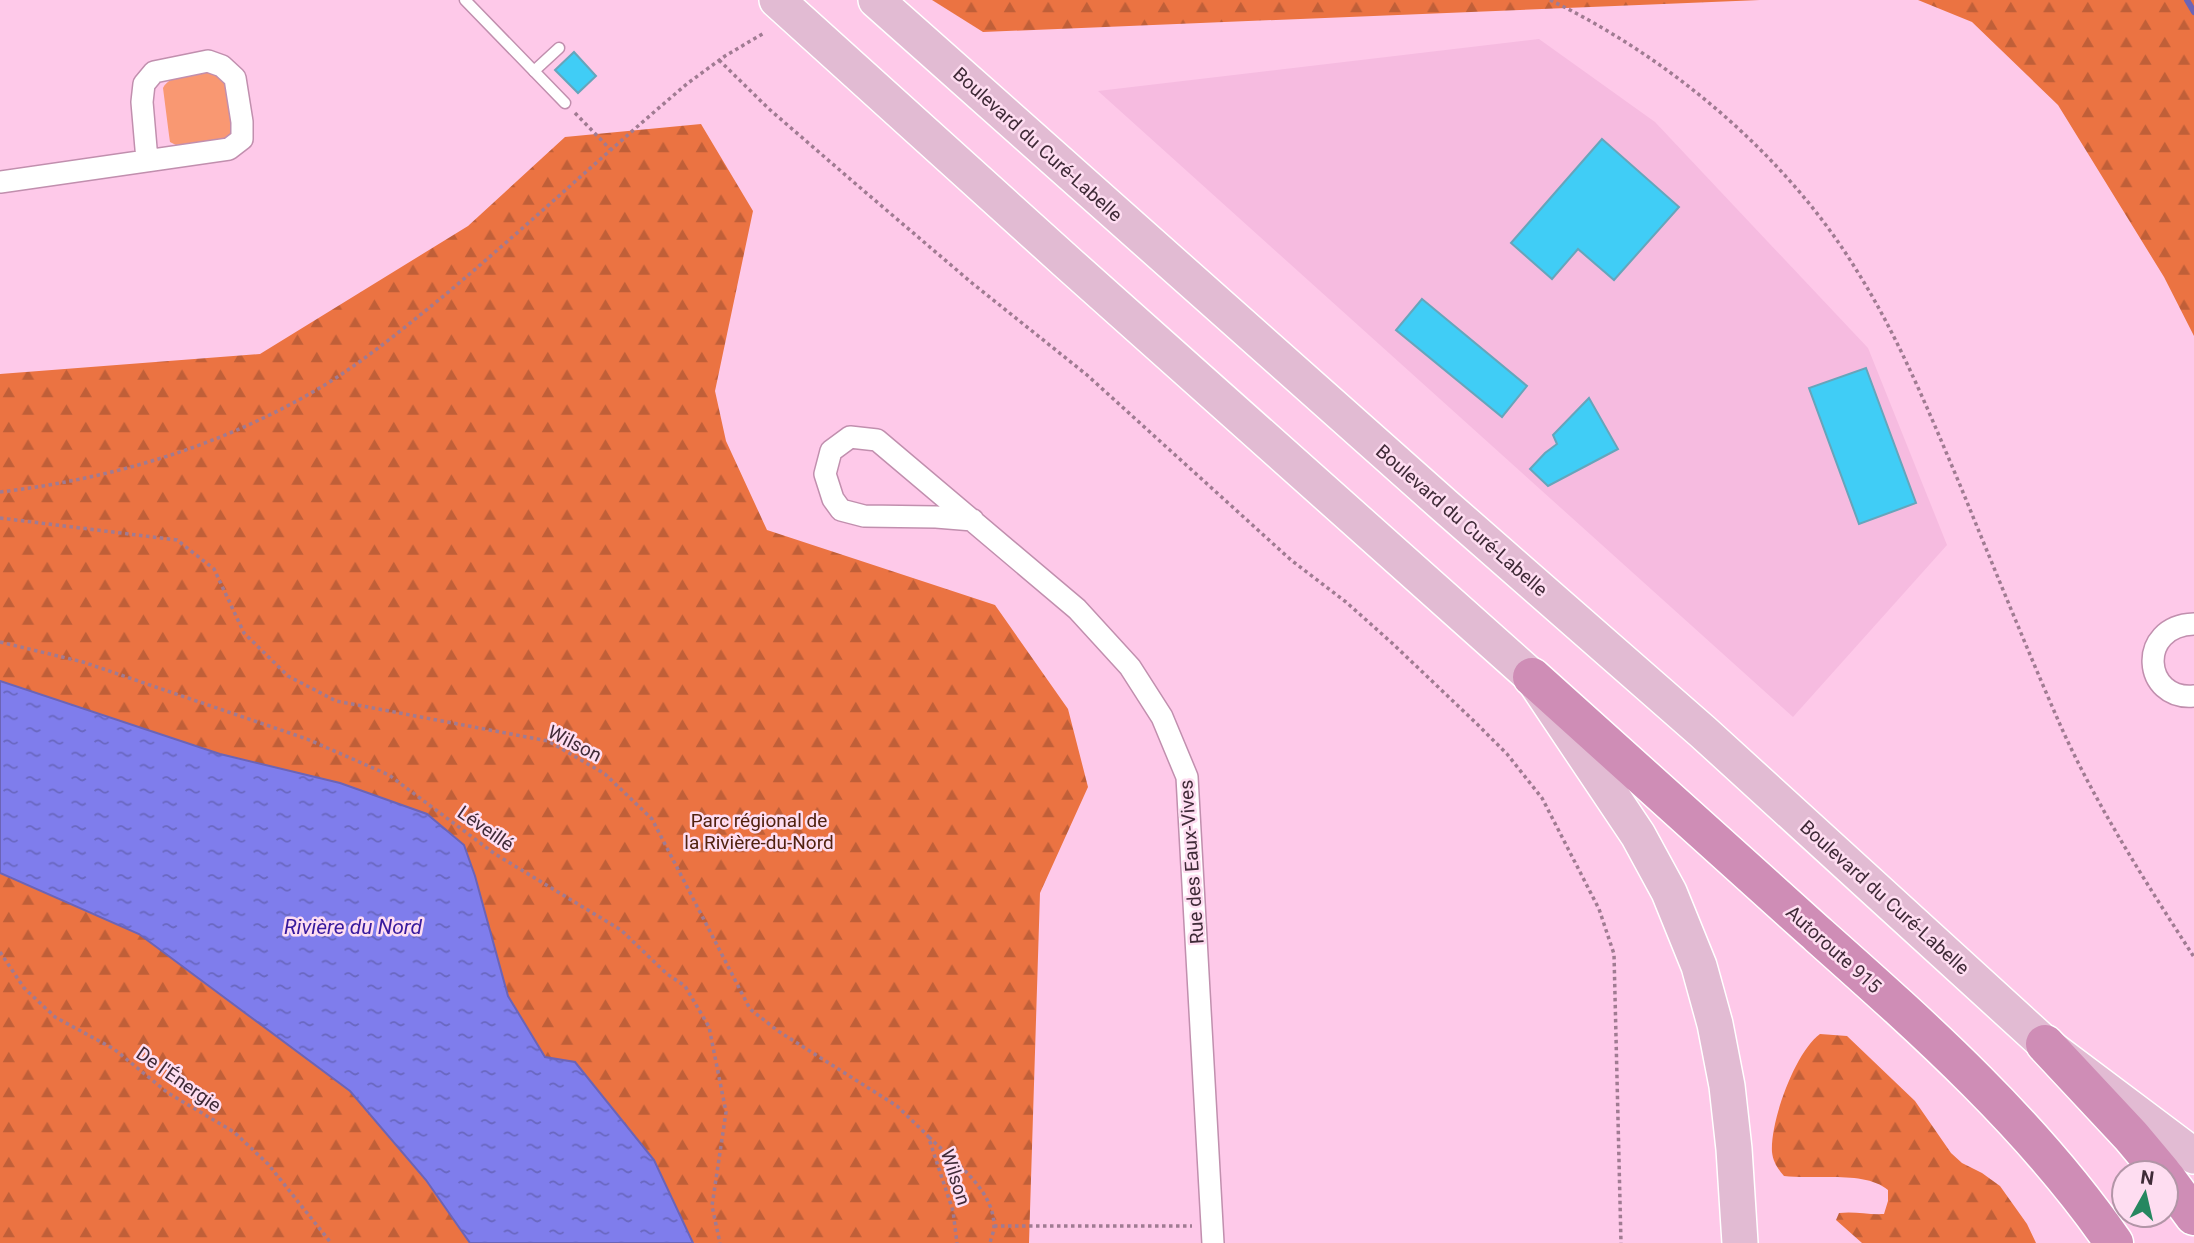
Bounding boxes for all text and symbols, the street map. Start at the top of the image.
street label: Boulevard du Curé-Labelle [948,62,1127,226]
street label: Boulevard du Curé-Labelle [1371,440,1552,601]
street label: Wilson [544,720,605,767]
street label: Rue des Eaux-Vives [1174,779,1209,945]
street label: Léveillé [453,801,518,856]
park label: Parc régional de la Rivière-du-Nord [684,809,834,854]
street label: Boulevard du Curé-Labelle [1795,815,1974,979]
street label: Autoroute 915 [1781,901,1886,998]
water label: Rivière du Nord [284,915,423,939]
street label: De l'Énergie [132,1042,226,1117]
street label: Wilson [936,1146,975,1208]
north arrow [2110,1159,2180,1229]
text: N [2139,1165,2156,1190]

